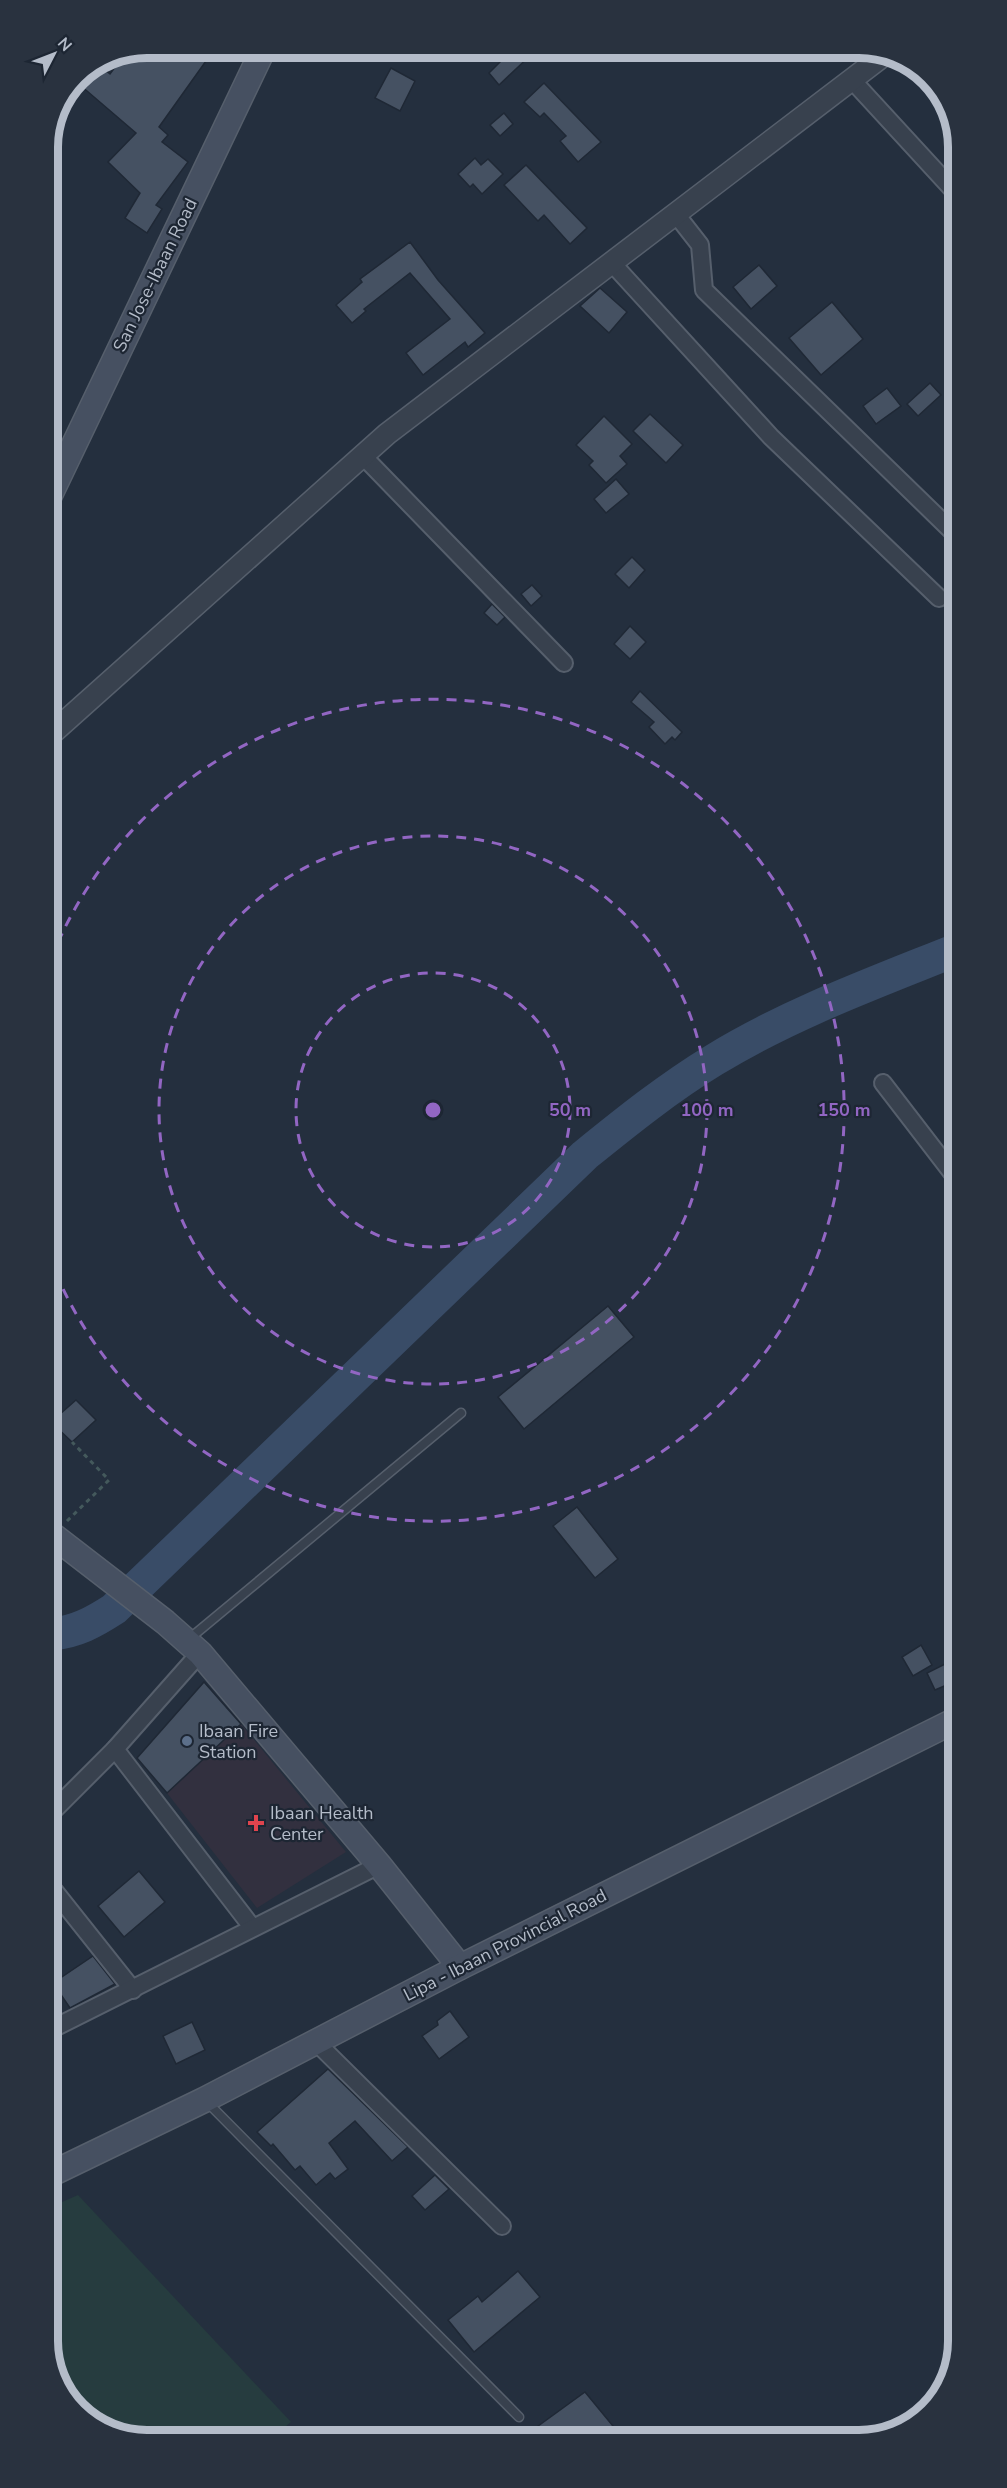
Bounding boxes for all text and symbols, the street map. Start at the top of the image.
north arrow [24,24,84,84]
text: N [52,33,77,56]
street label: San Jose-Ibaan Road [107,194,203,356]
text: 50 m [549,1098,591,1122]
text: 100 m [680,1098,734,1122]
text: 150 m [817,1098,871,1122]
centre of rings [423,1100,443,1120]
place label: Ibaan Fire Station [199,1719,278,1764]
marker: Ibaan Fire Station [180,1734,194,1748]
place label: Ibaan Health Center [270,1801,374,1846]
marker: Ibaan Health Center [247,1814,265,1832]
street label: Lipa - Ibaan Provincial Road [399,1883,611,2007]

